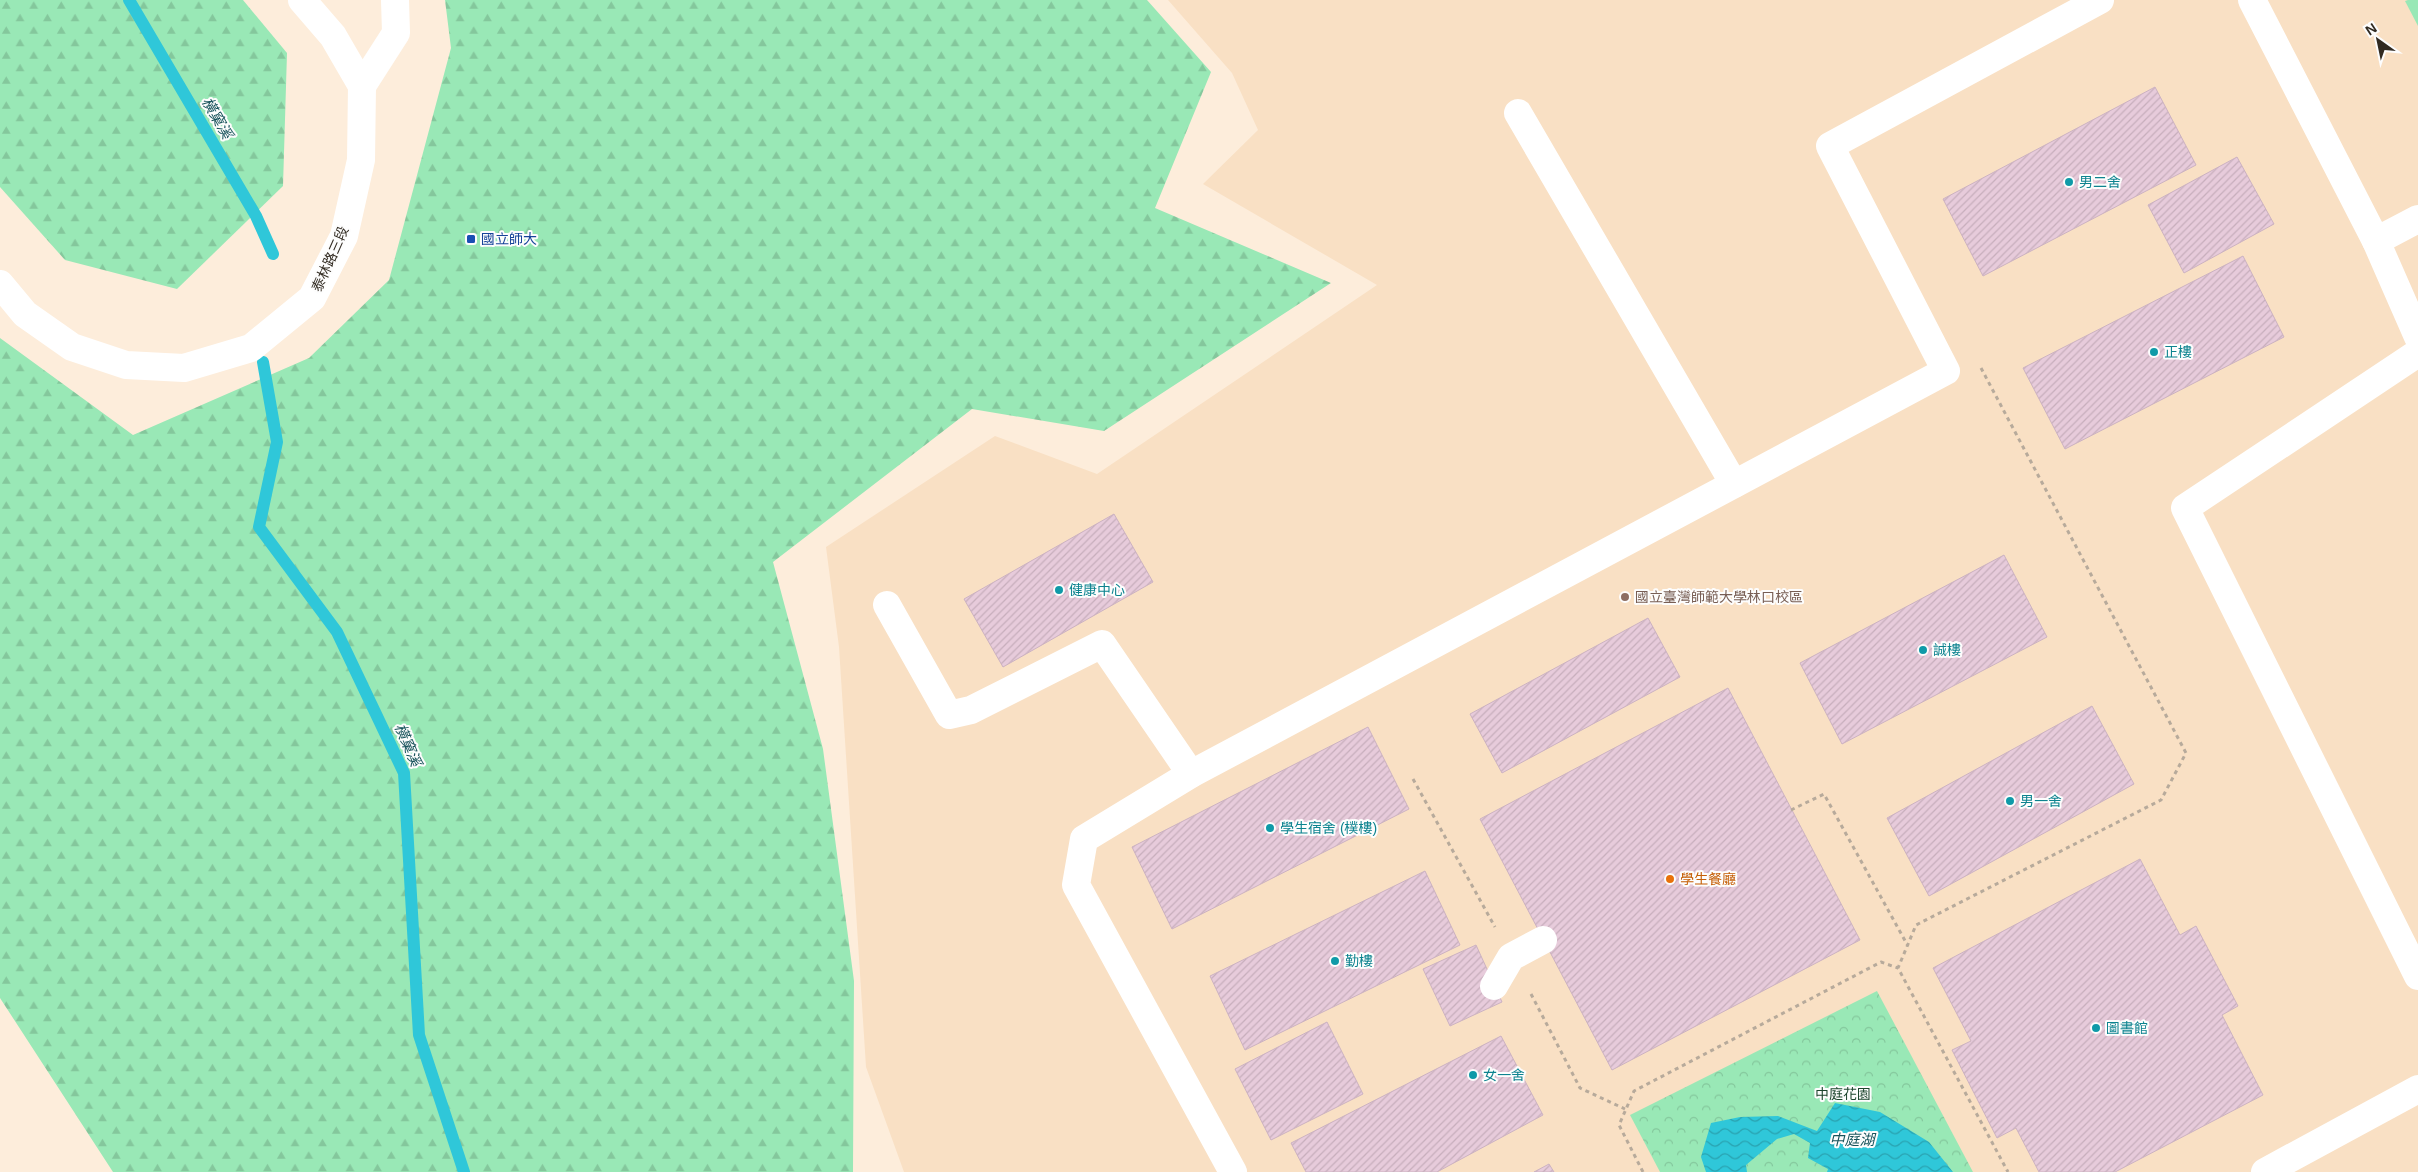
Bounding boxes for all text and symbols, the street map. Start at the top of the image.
north arrow [2353,15,2403,65]
text: N [2362,20,2380,39]
water label: 橫窠溪 [199,94,237,143]
place label: 男二舍 [2079,174,2121,190]
marker: 男二舍 [2063,176,2075,188]
street label: 泰林路三段 [308,224,352,294]
place label: 國立師大 [481,231,537,247]
marker: 國立師大 [465,233,477,245]
place label: 正樓 [2164,344,2192,360]
marker: 正樓 [2148,346,2160,358]
place label: 健康中心 [1069,582,1125,598]
marker: 健康中心 [1053,584,1065,596]
place label: 國立臺灣師範大學林口校區 [1635,589,1803,605]
marker: 國立臺灣師範大學林口校區 [1619,591,1631,603]
place label: 誠樓 [1933,642,1961,658]
marker: 誠樓 [1917,644,1929,656]
water label: 橫窠溪 [392,721,426,771]
place label: 男一舍 [2020,793,2062,809]
marker: 男一舍 [2004,795,2016,807]
place label: 學生宿舍 (樸樓) [1280,820,1377,836]
marker: 學生宿舍 (樸樓) [1264,822,1276,834]
place label: 學生餐廳 [1680,871,1736,887]
marker: 學生餐廳 [1664,873,1676,885]
place label: 勤樓 [1345,953,1373,969]
marker: 勤樓 [1329,955,1341,967]
place label: 圖書館 [2106,1020,2148,1036]
marker: 圖書館 [2090,1022,2102,1034]
place label: 女一舍 [1483,1067,1525,1083]
marker: 女一舍 [1467,1069,1479,1081]
park label: 中庭花園 [1815,1086,1871,1102]
water label: 中庭湖 [1829,1131,1876,1148]

